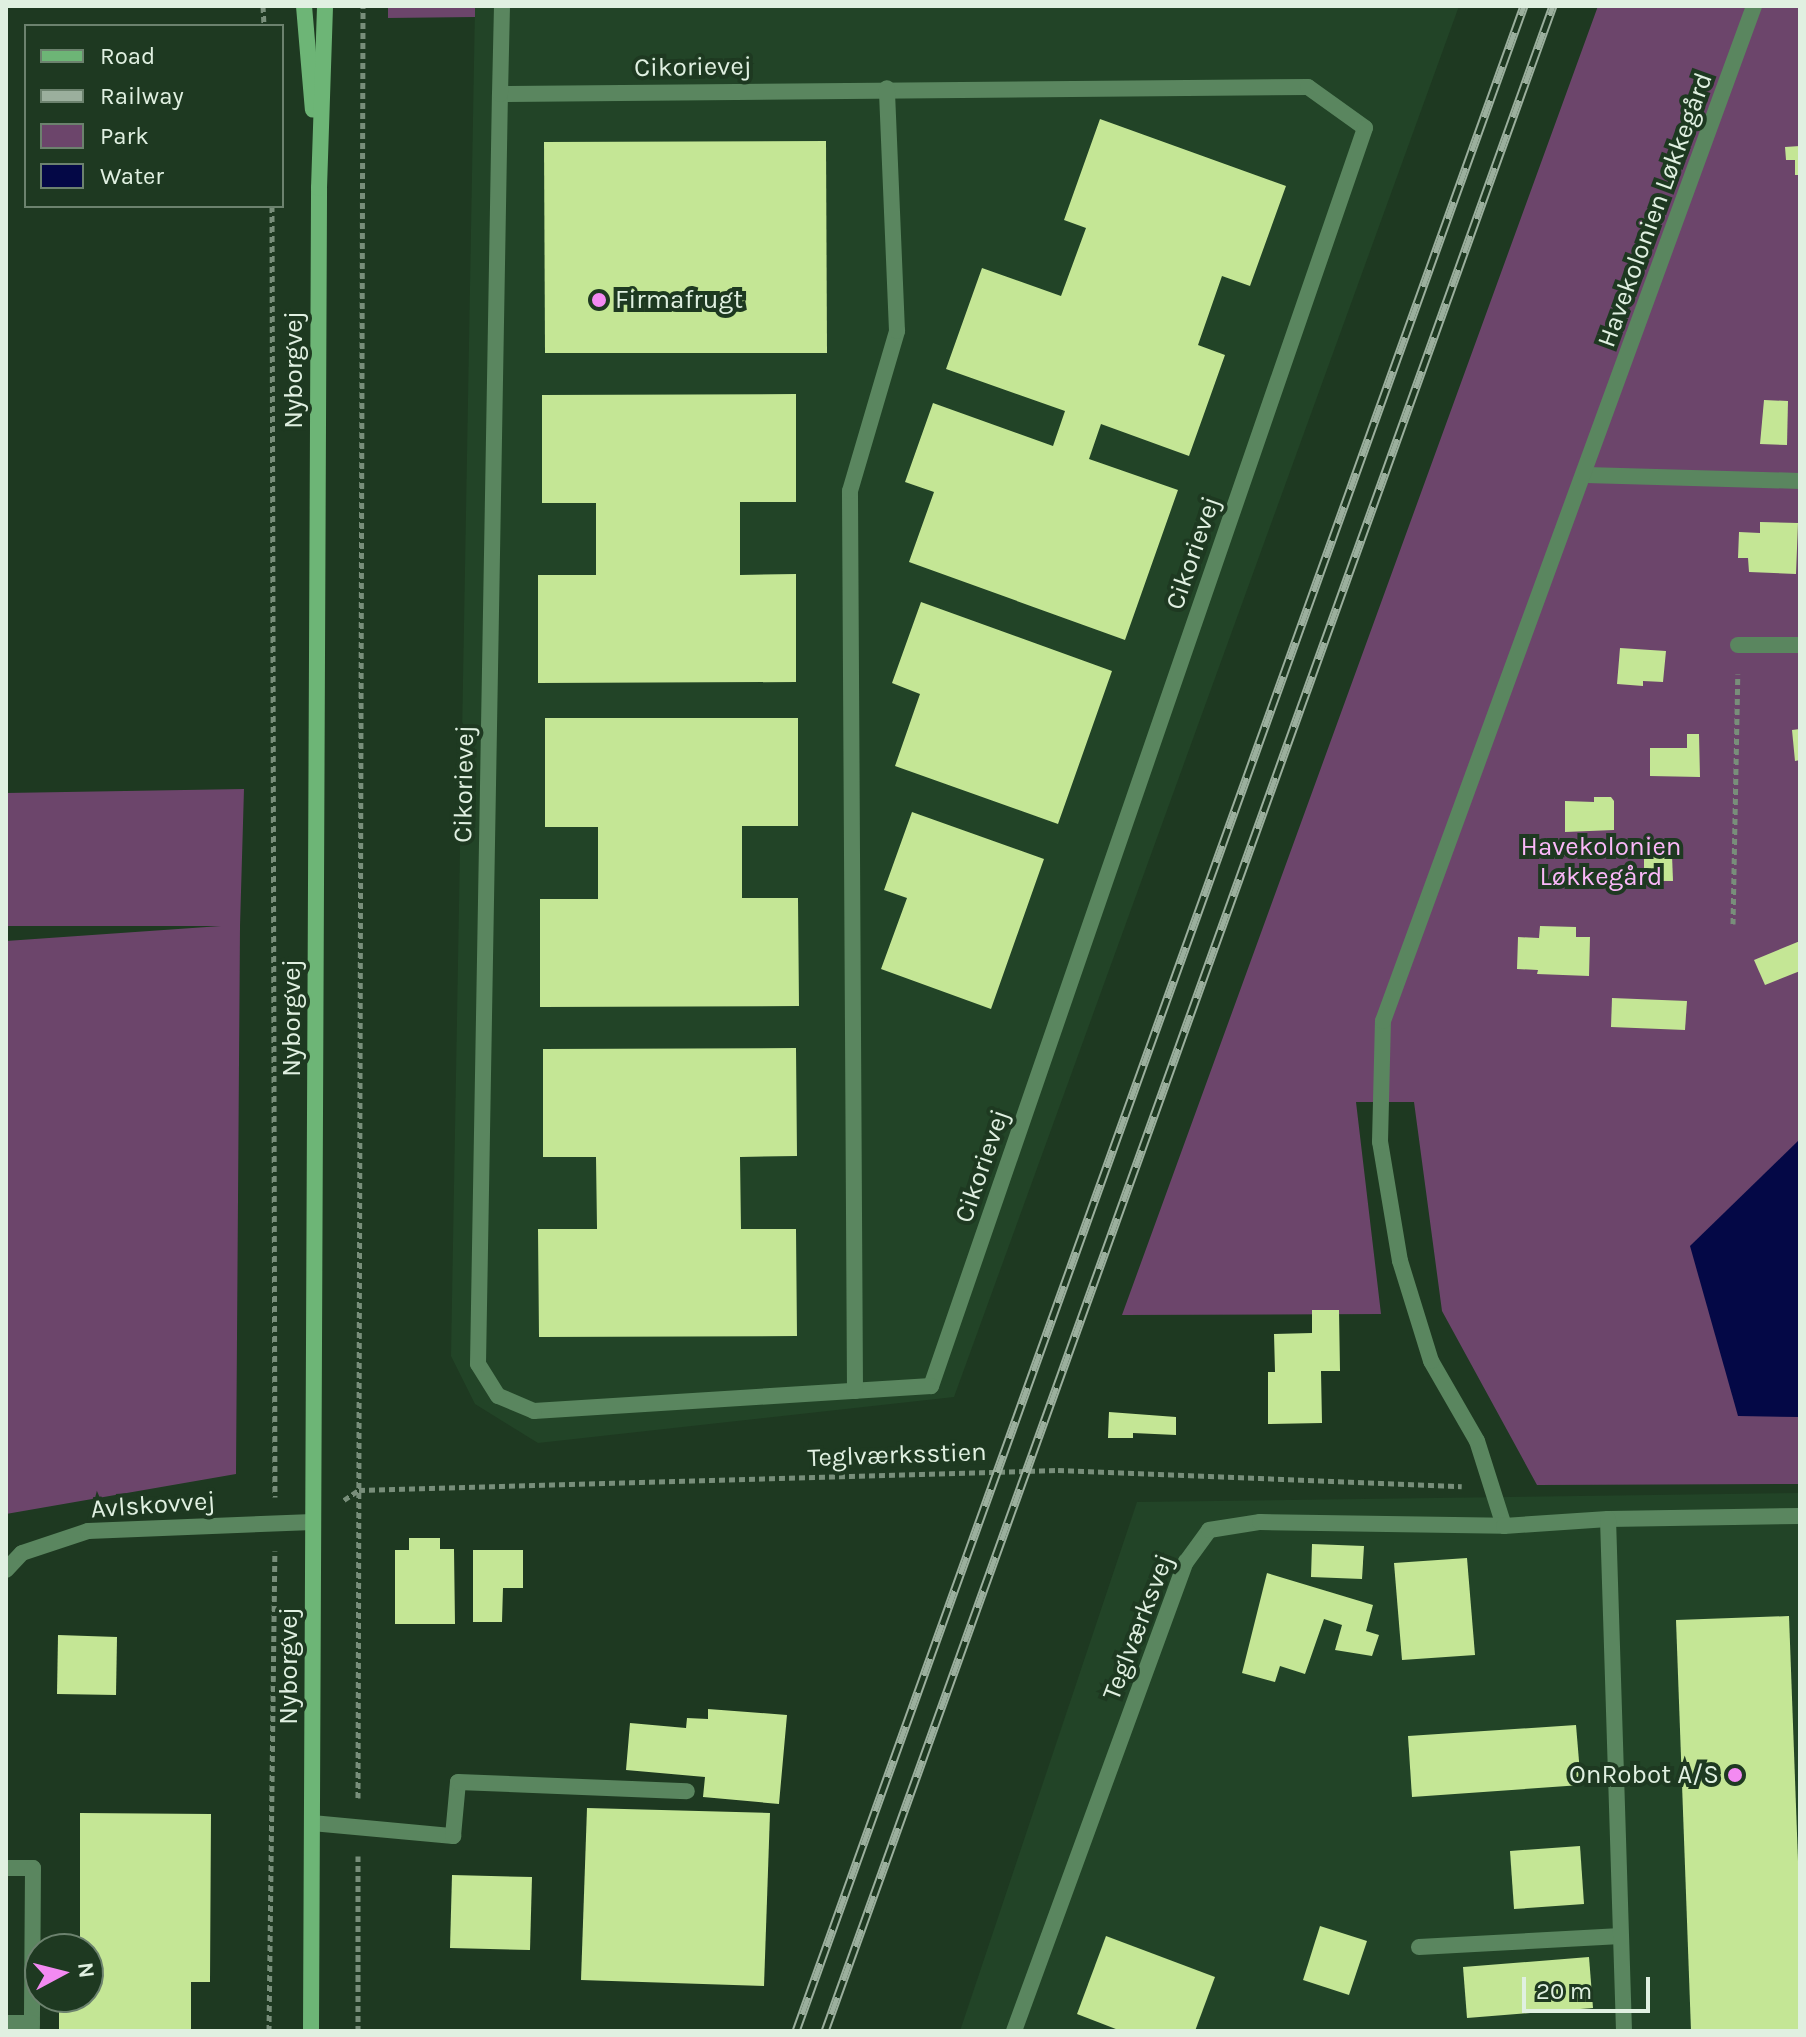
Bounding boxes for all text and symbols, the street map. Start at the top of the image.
legend [24,24,284,208]
text: Road [100,42,155,70]
street label: Cikorievej [634,50,752,84]
street label: Havekolonien Løkkegård [1591,68,1719,352]
text: Railway [100,82,184,110]
text: Park [100,122,149,150]
text: Water [100,162,164,190]
place label: Firmafrugt [615,284,743,316]
marker: Firmafrugt [590,291,608,309]
street label: Nyborgvej [278,311,310,429]
street label: Cikorievej [1159,492,1227,614]
street label: Cikorievej [447,725,481,843]
park label: Havekolonien Løkkegård [1521,831,1681,892]
street label: Nyborgvej [276,959,308,1077]
street label: Cikorievej [948,1105,1016,1227]
street label: Teglværksstien [807,1436,987,1474]
street label: Avlskovvej [90,1485,216,1525]
street label: Teglværksvej [1096,1550,1180,1704]
street label: Nyborgvej [273,1607,305,1725]
place label: OnRobot A/S [1569,1759,1719,1791]
marker: OnRobot A/S [1726,1766,1744,1784]
north arrow [24,1933,104,2013]
text: N [72,1961,100,1980]
scale bar [1526,1961,1654,2011]
text: 20 m [1536,1977,1592,2005]

